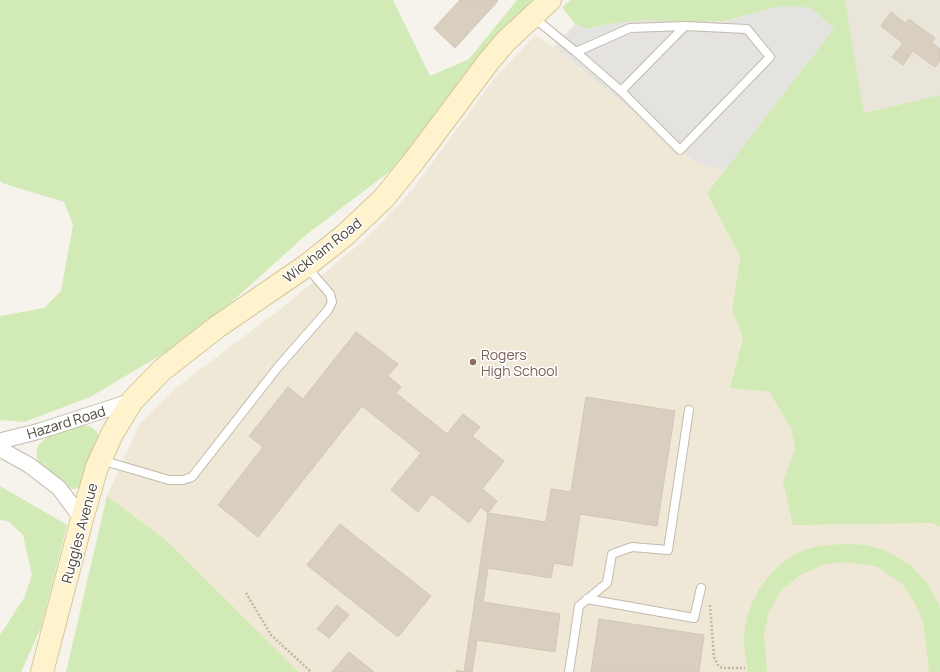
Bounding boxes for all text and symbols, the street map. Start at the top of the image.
street label: Wickham Road [279,213,365,287]
place label: Rogers High School [481,345,558,380]
marker: Rogers High School [468,357,478,367]
street label: Hazard Road [24,401,108,443]
street label: Ruggles Avenue [56,481,102,585]

